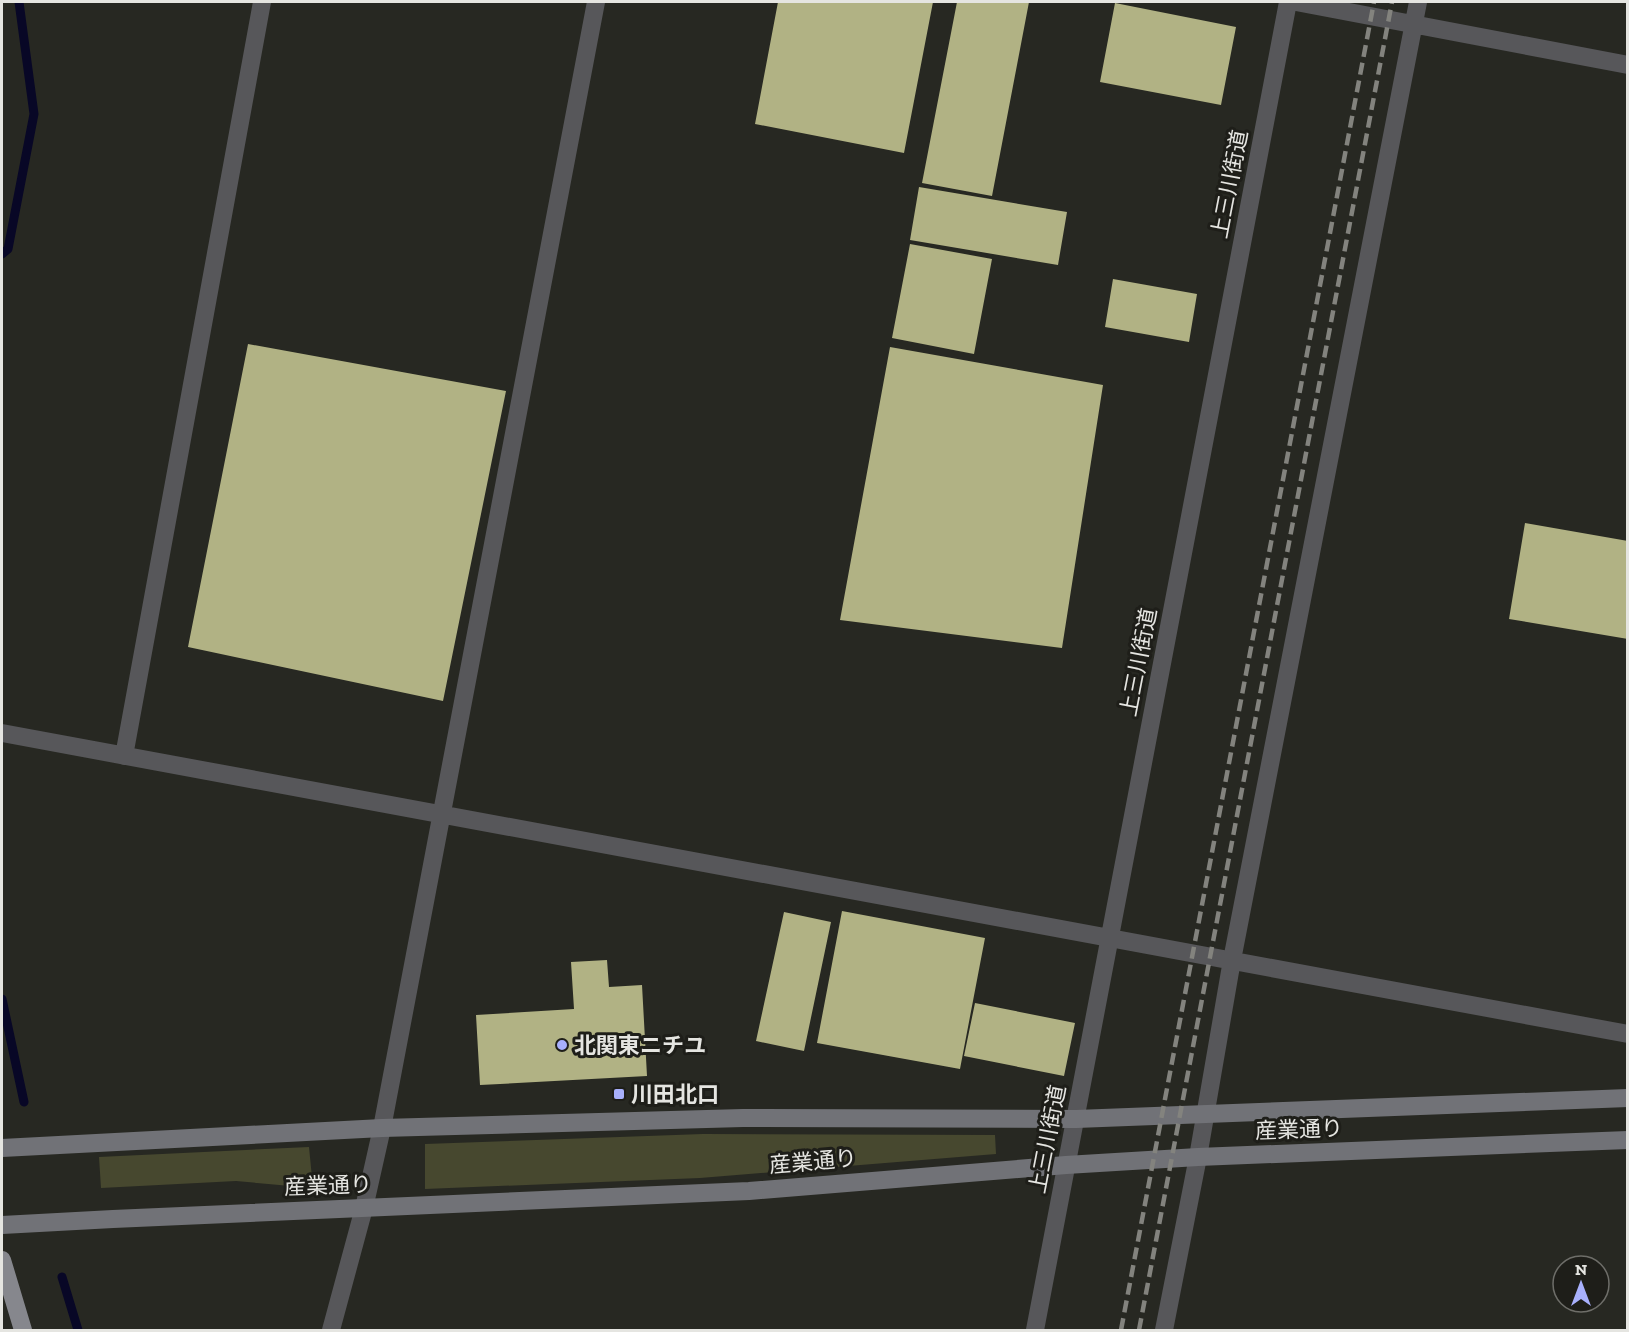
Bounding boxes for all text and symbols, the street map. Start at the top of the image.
street label: 上三川街道 [1206,128,1253,241]
street label: 上三川街道 [1115,606,1162,719]
place label: 北関東ニチユ [574,1032,706,1059]
marker: 北関東ニチユ [555,1038,569,1052]
place label: 川田北口 [631,1081,719,1108]
street label: 上三川街道 [1024,1083,1071,1196]
marker: 川田北口 [612,1087,626,1101]
street label: 産業通り [1255,1114,1343,1145]
street label: 産業通り [768,1144,858,1179]
street label: 産業通り [284,1170,372,1201]
north arrow [1551,1254,1611,1314]
text: N [1575,1260,1587,1279]

